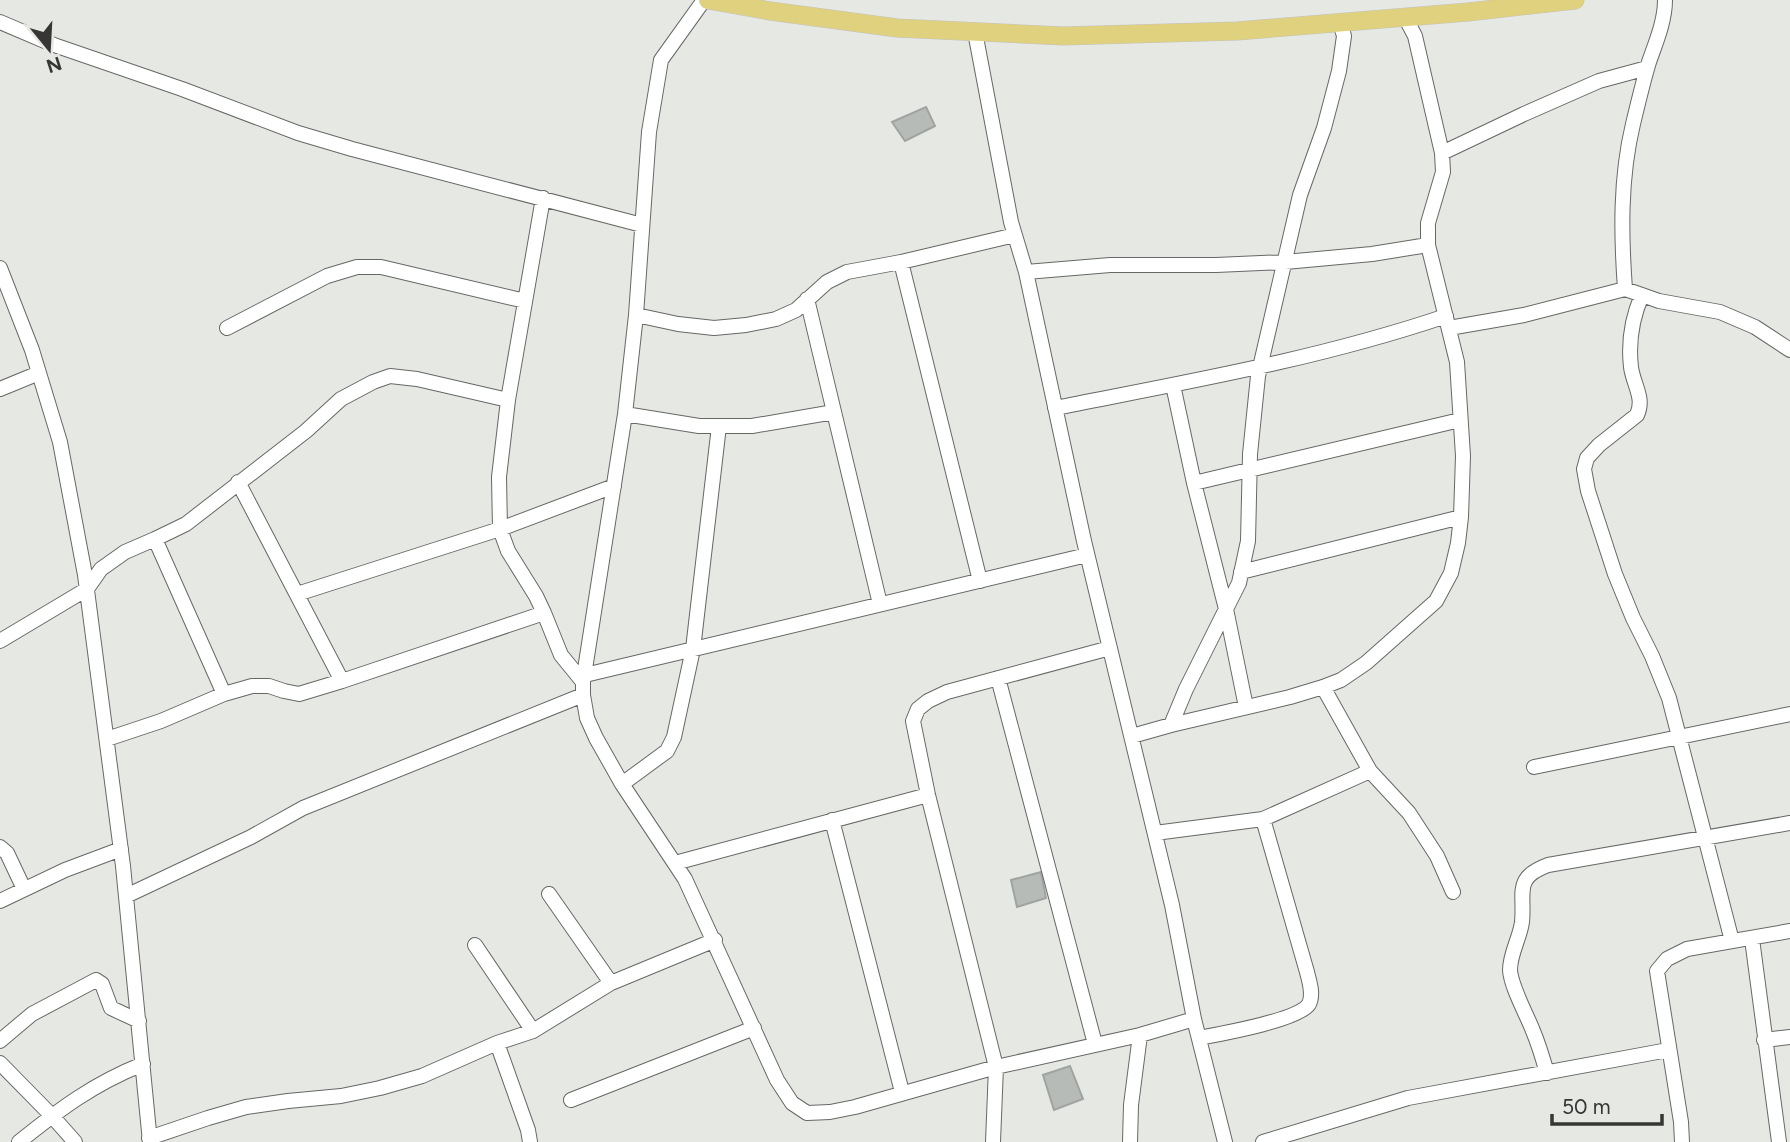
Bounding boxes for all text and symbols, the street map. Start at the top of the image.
north arrow [14,14,84,84]
text: N [44,51,65,78]
scale bar [1552,1082,1662,1126]
text: 50 m [1562,1094,1611,1119]

